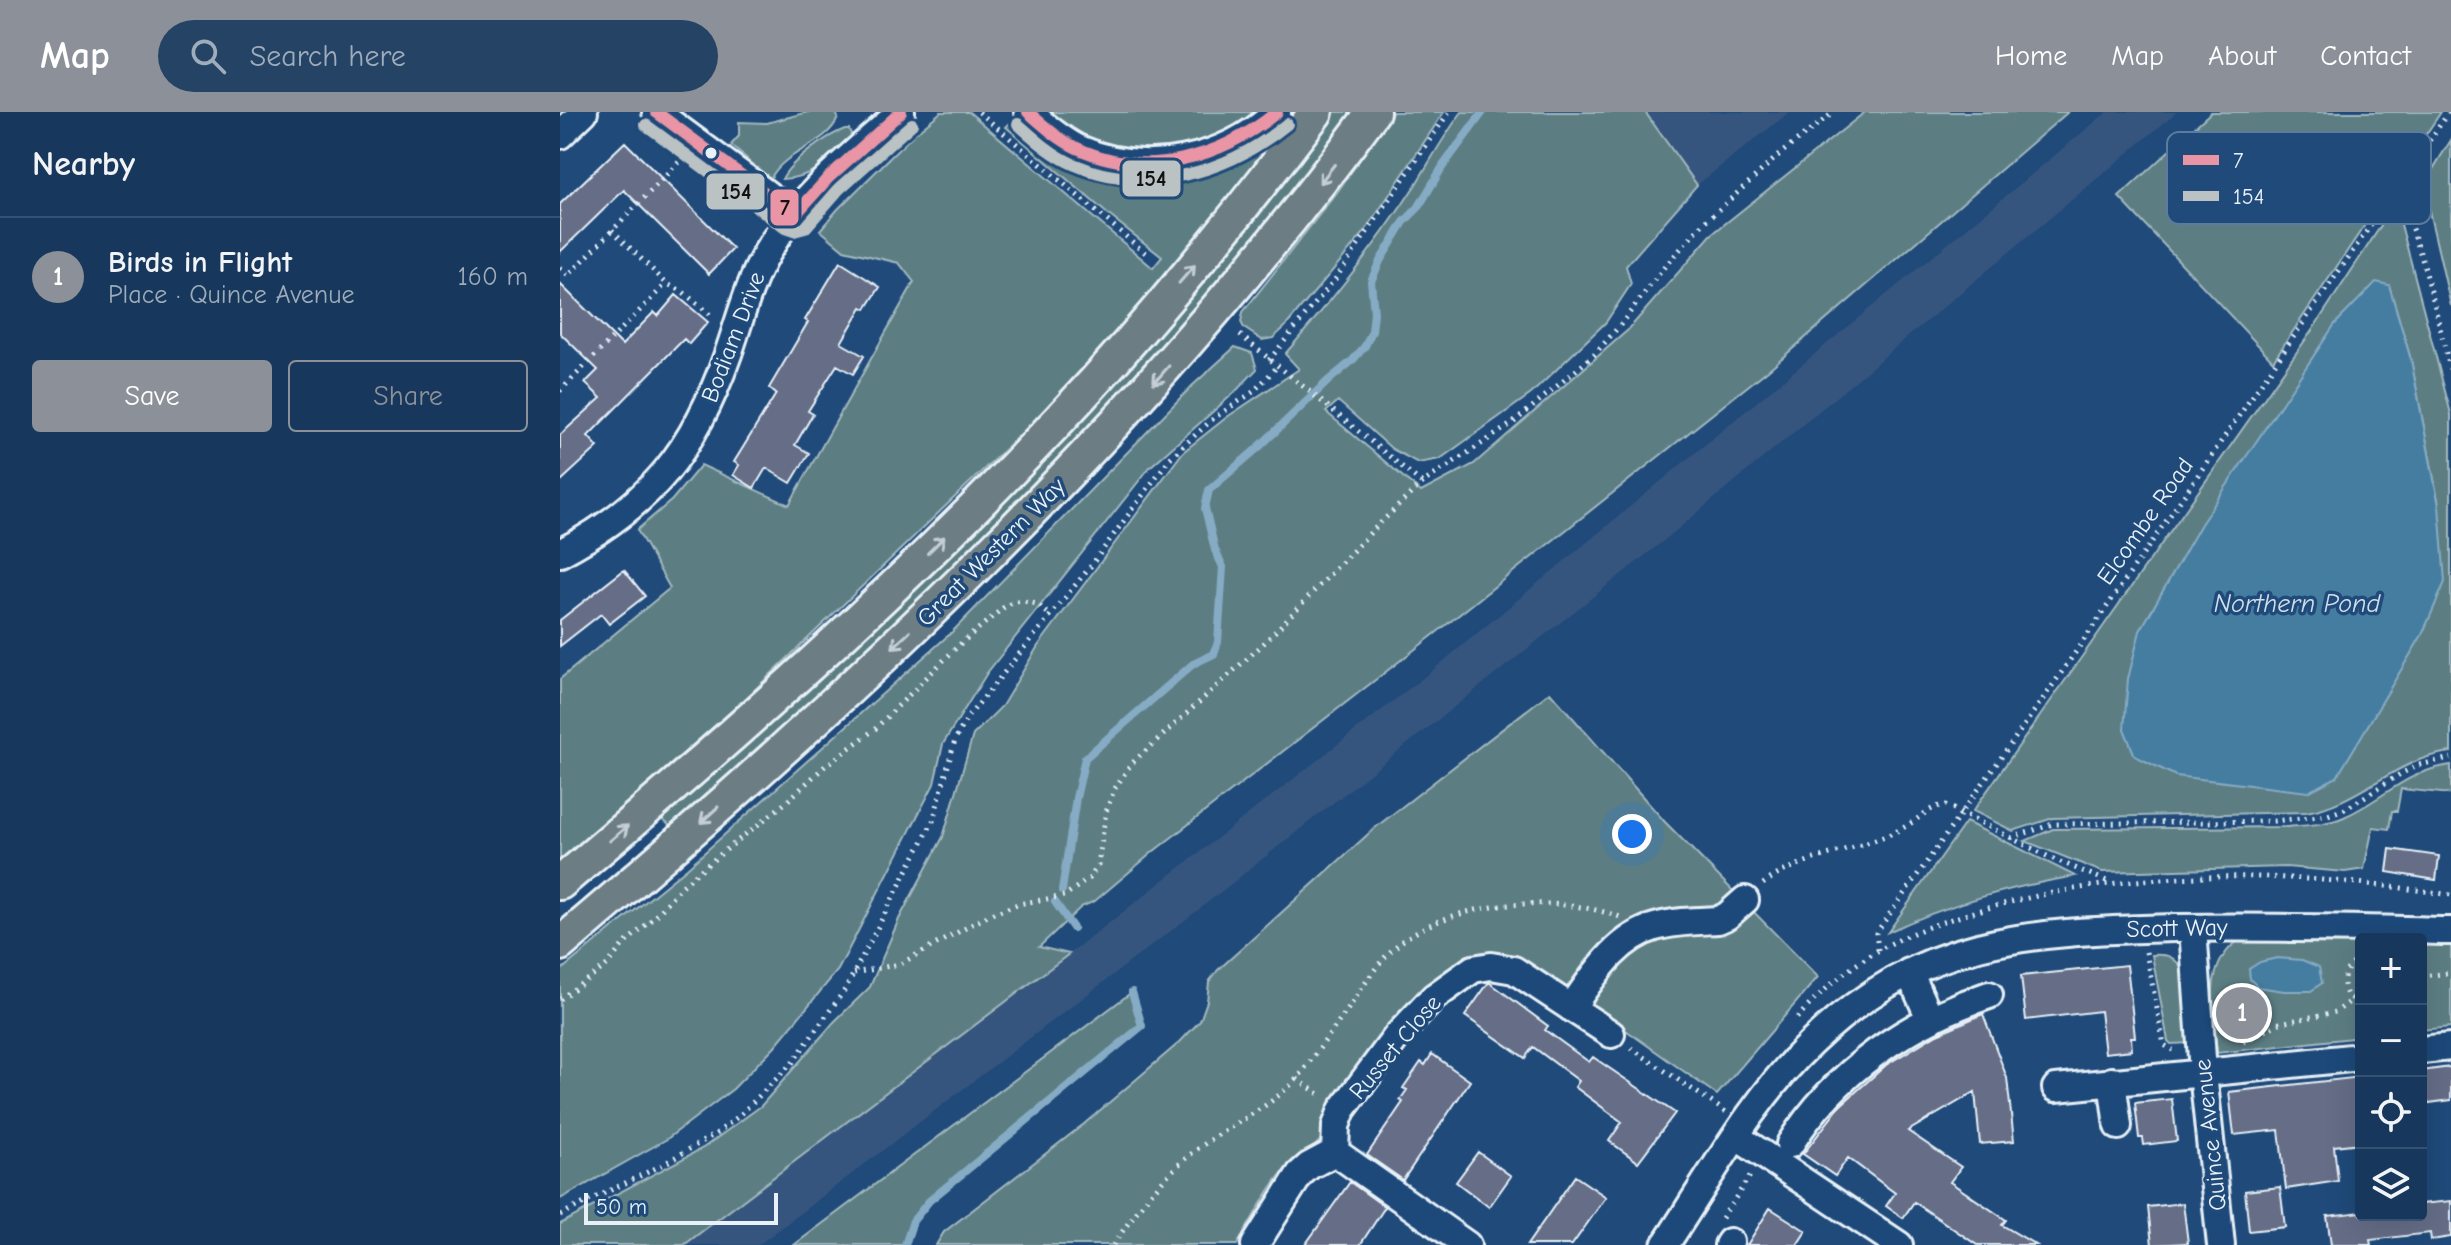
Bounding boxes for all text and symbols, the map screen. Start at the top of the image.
search box [158,20,718,92]
text: Map [40,34,110,78]
icon: search [186,34,230,78]
text: Search here [250,39,406,74]
text: Home [1995,40,2067,72]
text: Map [2111,40,2164,72]
text: About [2208,40,2276,72]
text: Contact [2320,40,2411,72]
legend [2167,132,2431,224]
text: Nearby [32,144,135,184]
unlabelled marker [703,145,719,161]
text: 7 [2233,148,2244,174]
line badge: 154 [1121,159,1182,198]
one-way arrow [1318,163,1335,184]
text: 154 [1136,166,1166,192]
line badge: 154 [705,172,766,211]
text: 154 [721,179,751,205]
text: 154 [2233,184,2264,210]
line badge: 7 [769,188,800,227]
text: 7 [780,195,790,221]
text: Birds in Flight [108,245,292,280]
text: 1 [53,262,63,292]
text: 160 m [458,262,528,292]
one-way arrow [1178,264,1196,284]
street label: Bodiam Drive [695,268,771,406]
text: Place · Quince Avenue [108,280,355,310]
button: Save [32,360,272,432]
button: Share [288,360,528,432]
one-way arrow [1152,364,1170,384]
street label: Elcombe Road [2091,452,2199,590]
street label: Great Western Way [911,472,1071,632]
one-way arrow [926,536,945,555]
water label: Northern Pond [2214,589,2381,619]
one-way arrow [891,630,911,649]
one-way arrow [699,806,719,824]
your location [1612,814,1652,854]
one-way arrow [608,824,629,842]
street label: Scott Way [2126,913,2228,943]
map controls [2355,933,2427,1221]
button: + [2355,933,2427,1005]
pin: 1 [2216,983,2268,1043]
street label: Russet Close [1343,989,1447,1105]
button: − [2355,1005,2427,1077]
street label: Quince Avenue [2188,1058,2232,1212]
button: locate [2355,1077,2427,1149]
button: layers [2355,1149,2427,1221]
scale bar [584,1189,778,1225]
text: 50 m [596,1194,647,1220]

